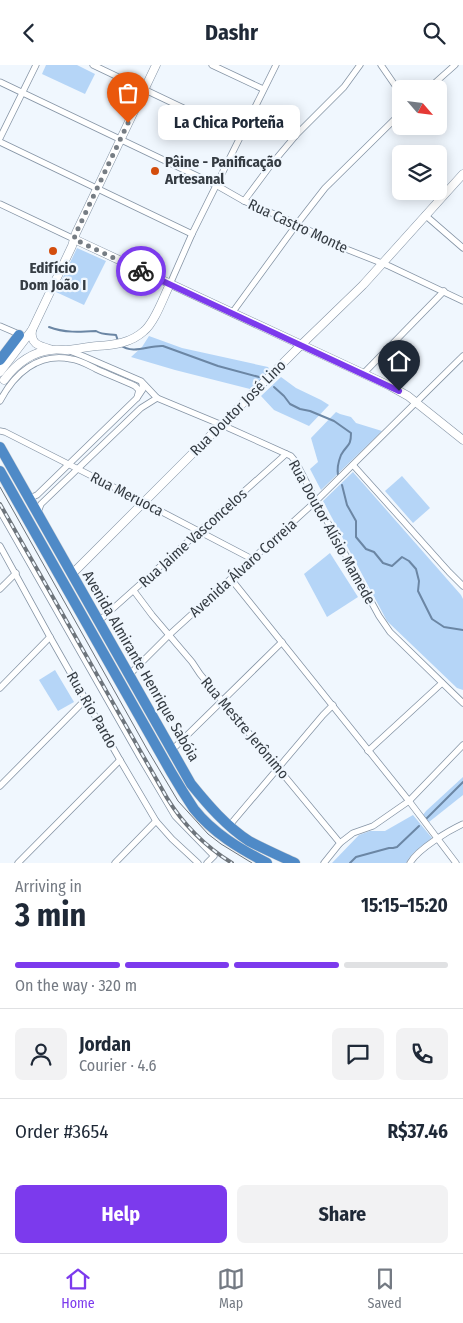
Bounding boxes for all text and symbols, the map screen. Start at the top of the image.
icon: back [15,19,43,47]
text: Dashr [205,19,258,46]
icon: search [420,19,448,47]
pin [107,72,149,123]
icon: bag [114,79,142,107]
north arrow [392,80,448,135]
map controls [392,80,447,200]
callout: La Chica Porteña [158,105,300,141]
text: La Chica Porteña [174,113,284,132]
button: layers [392,145,447,200]
place label: Pâine - Panificação Artesanal [164,153,282,188]
marker: Pâine - Panificação Artesanal [149,165,161,177]
street label: Rua Castro Monte [245,195,351,257]
marker: Edifício Dom João I [47,245,59,257]
courier [116,246,166,296]
icon: bike [127,257,155,285]
place label: Edifício Dom João I [20,259,86,294]
pin [378,340,420,391]
icon: home [385,347,413,375]
street label: Rua Doutor José Lino [186,356,290,460]
street label: Rua Doutor Alísio Mamede [285,457,379,607]
street label: Rua Meruoca [87,468,167,520]
street label: Rua Jaime Vasconcelos [135,485,251,591]
street label: Avenida Álvaro Correia [186,515,300,621]
street label: Avenida Almirante Henrique Sabóia [79,567,203,765]
street label: Rua Rio Pardo [63,669,121,752]
street label: Rua Mestre Jerônimo [197,673,293,783]
text: Arriving in [15,877,82,896]
text: 15:15–15:20 [361,894,448,917]
text: 3 min [15,896,86,934]
text: On the way · 320 m [15,976,137,995]
button: person [15,1028,67,1080]
button: chat [332,1028,384,1080]
button: phone [396,1028,448,1080]
text: Jordan [79,1033,131,1056]
text: Courier · 4.6 [79,1056,157,1075]
text: Order #3654 [15,1120,108,1143]
text: R$37.46 [387,1120,448,1143]
button: Help [15,1185,227,1243]
button: Share [237,1185,448,1243]
tab: Home [61,1265,95,1312]
tab: Map [217,1265,245,1312]
tab: Saved [368,1265,402,1312]

